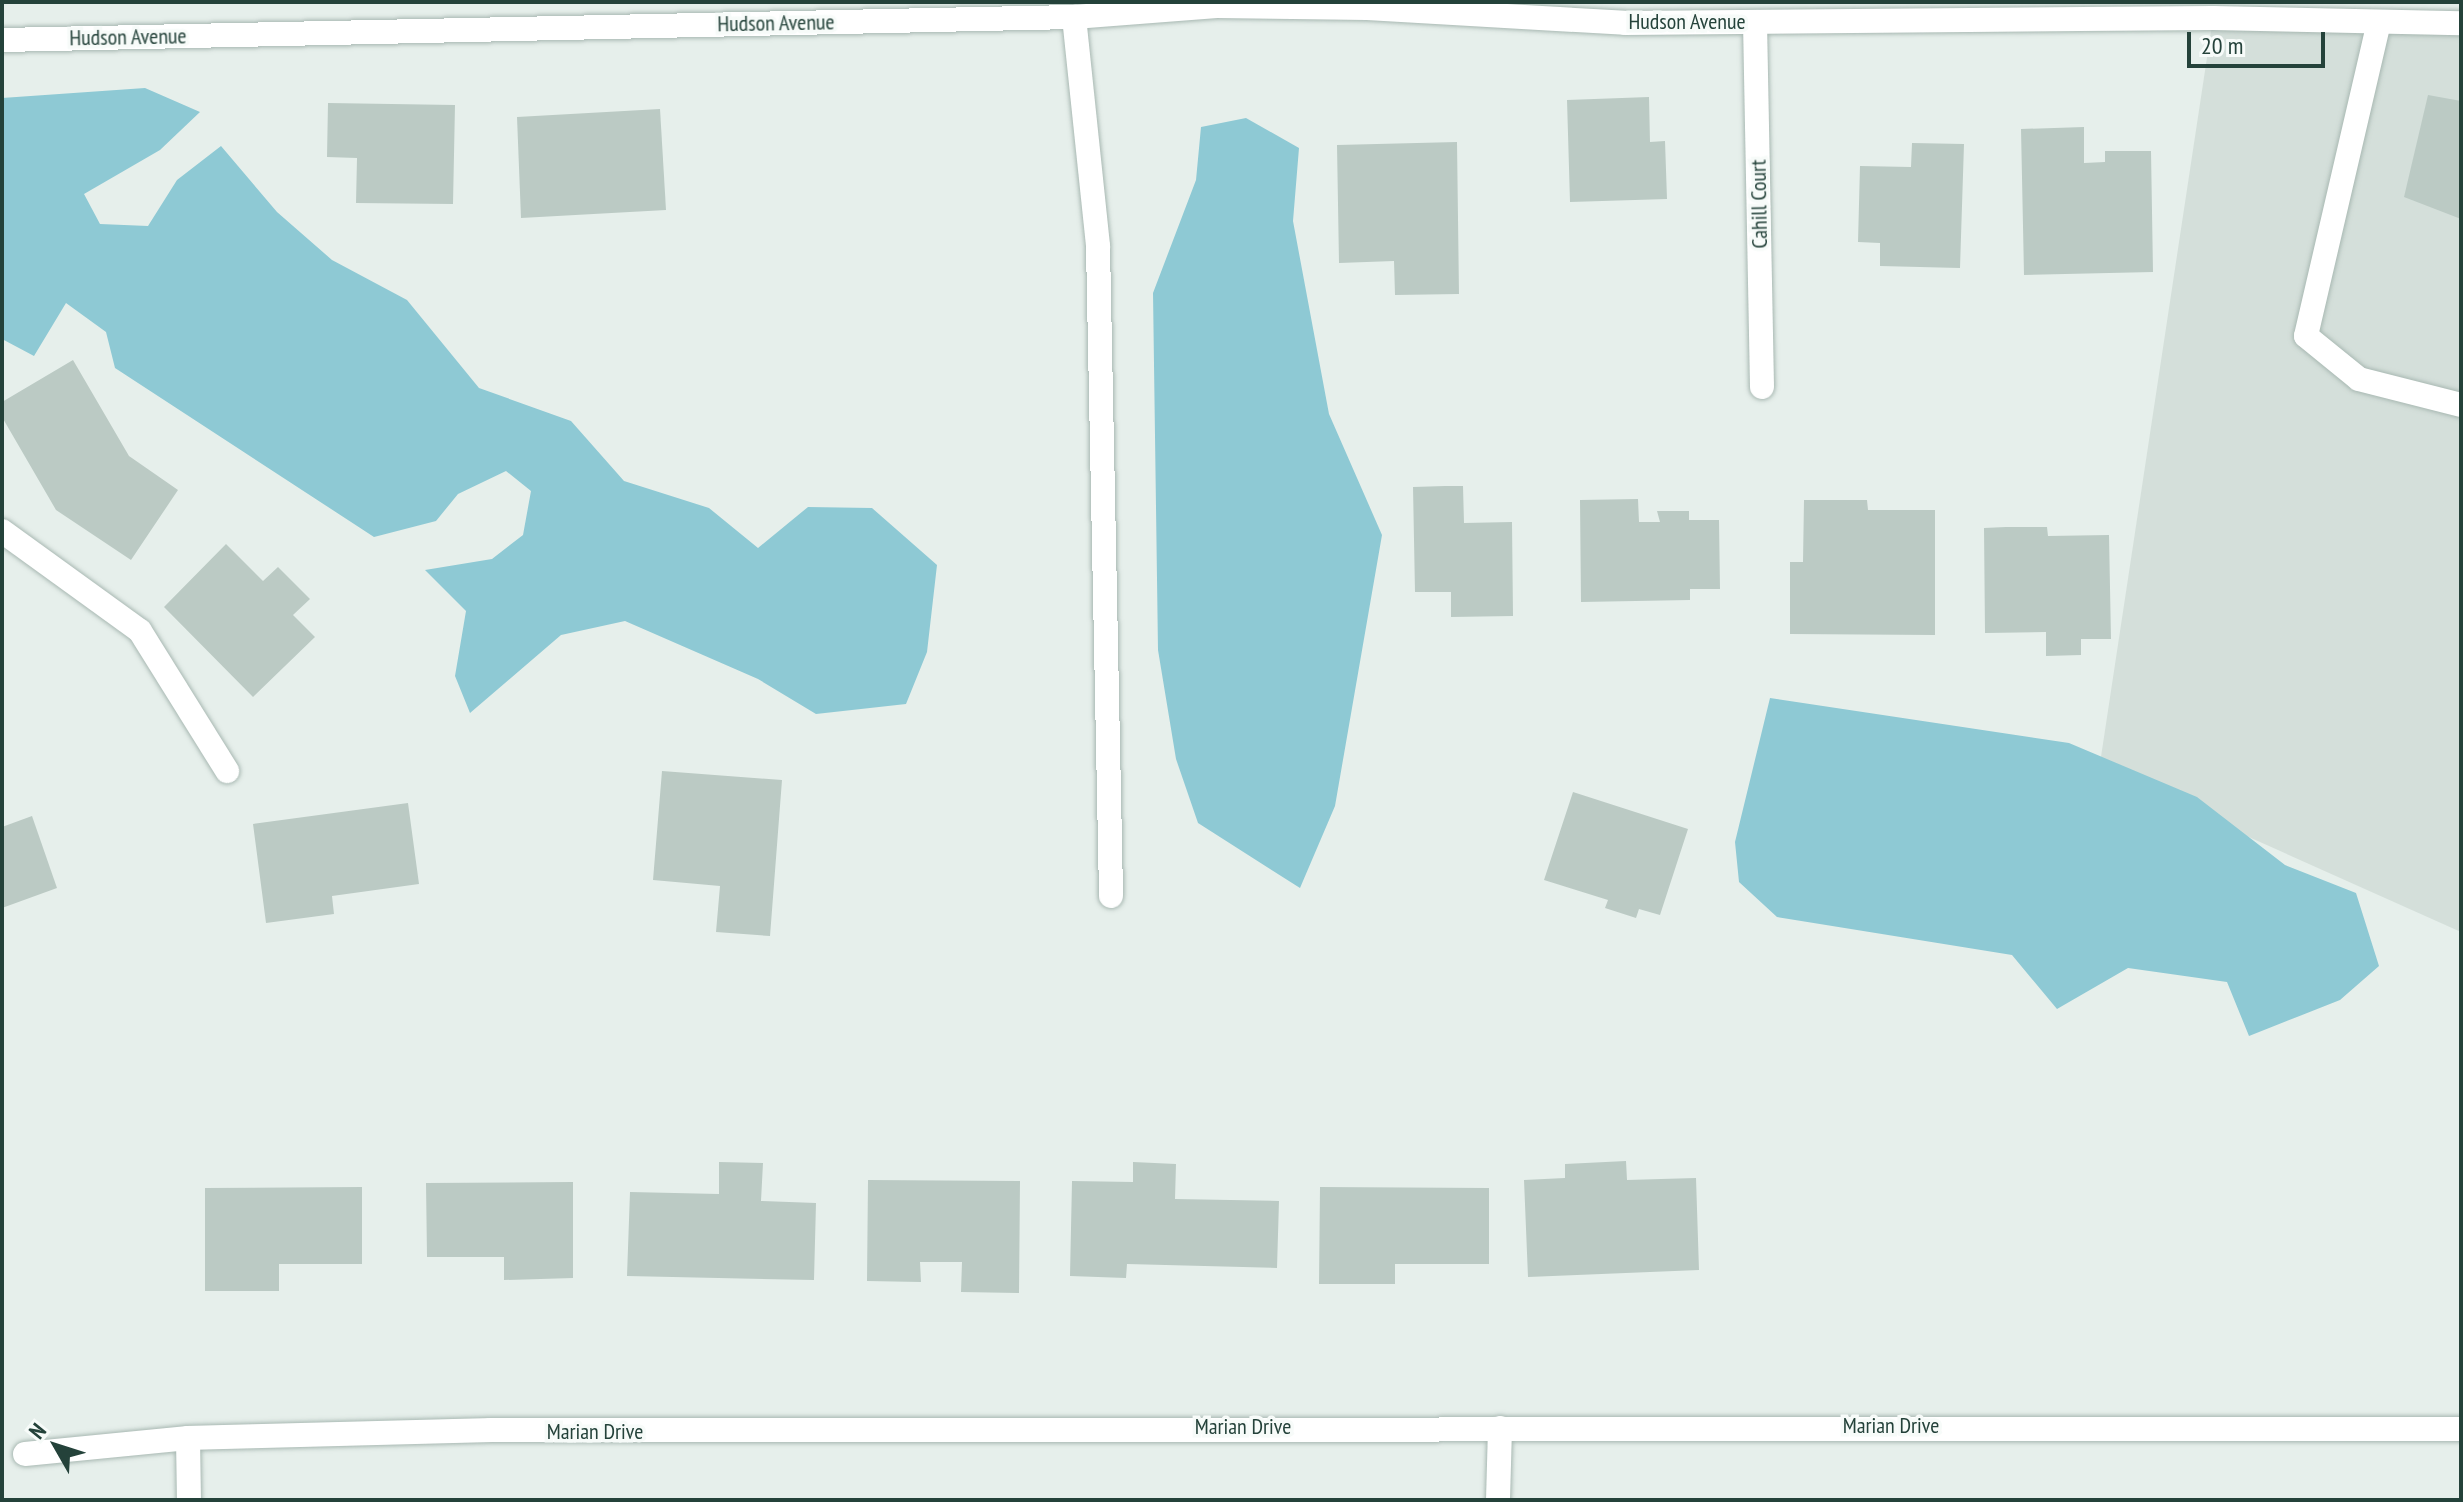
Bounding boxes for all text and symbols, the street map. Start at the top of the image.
street label: Hudson Avenue [717,9,835,37]
street label: Hudson Avenue [1628,9,1746,35]
scale bar [2191,16,2329,66]
street label: Hudson Avenue [69,23,187,51]
text: 20 m [2201,30,2243,61]
street label: Cahill Court [1745,159,1773,249]
north arrow [16,1406,96,1486]
street label: Marian Drive [1843,1413,1939,1439]
street label: Marian Drive [1195,1414,1291,1440]
text: N [23,1417,52,1444]
street label: Marian Drive [547,1419,643,1445]

